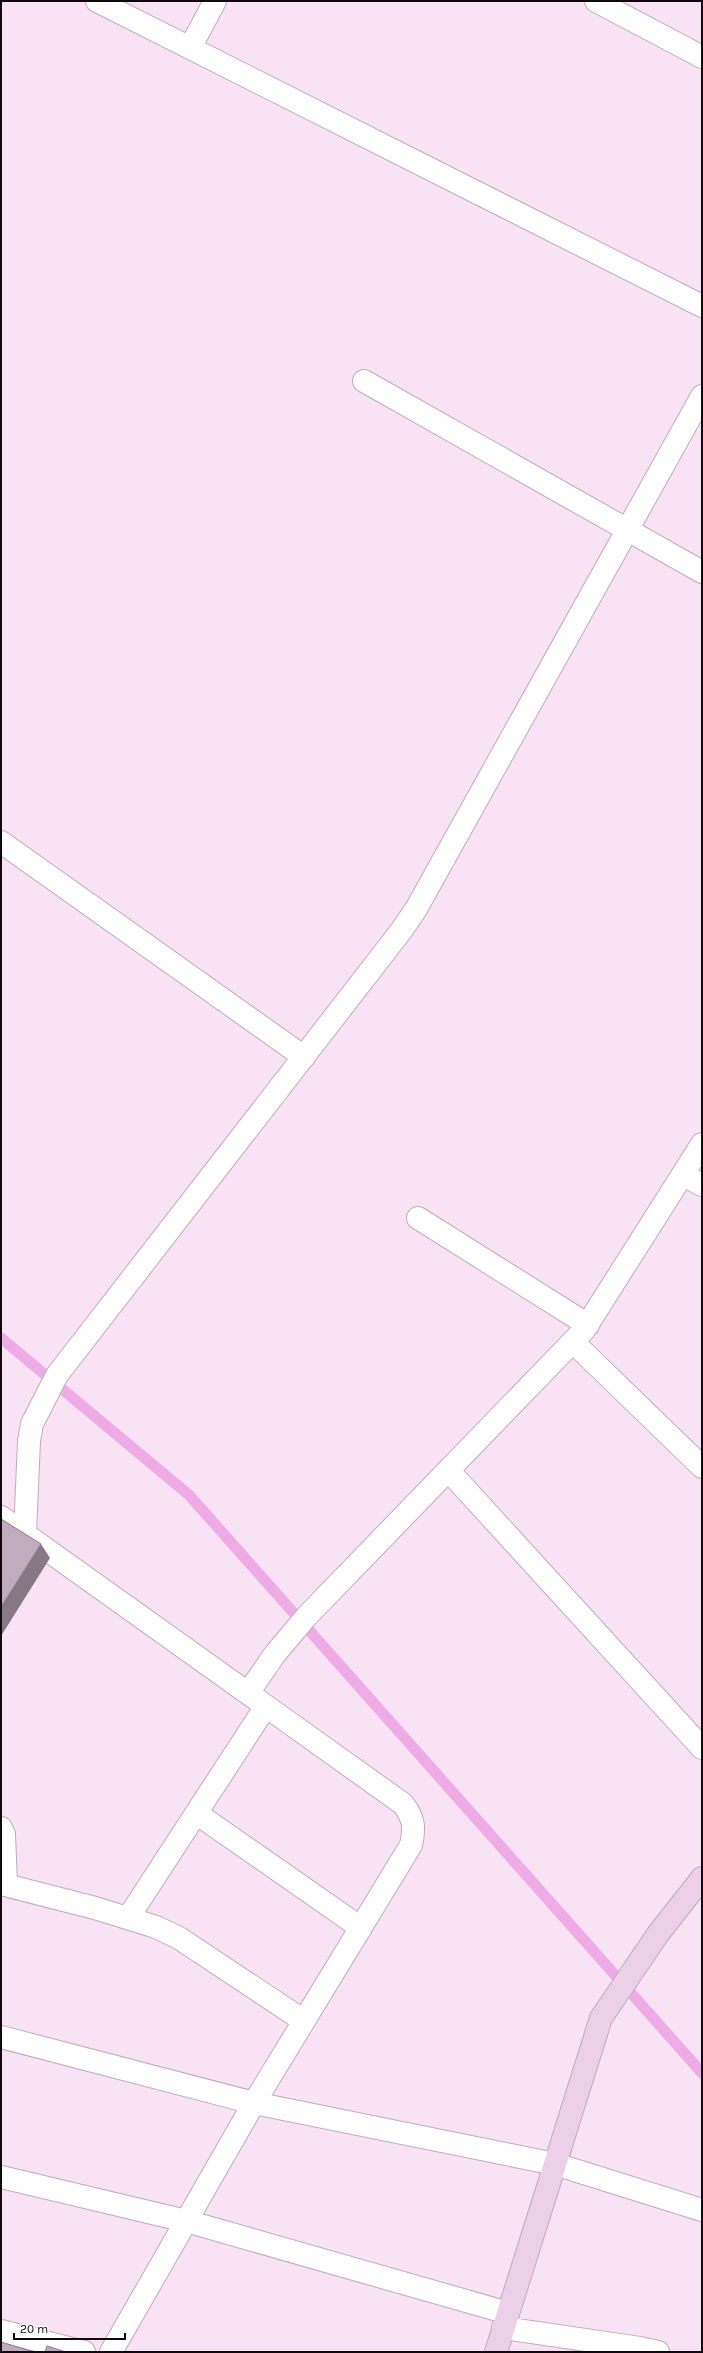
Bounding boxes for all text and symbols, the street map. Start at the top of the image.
scale bar [14,2315,125,2341]
text: 20 m [20,2322,48,2336]

